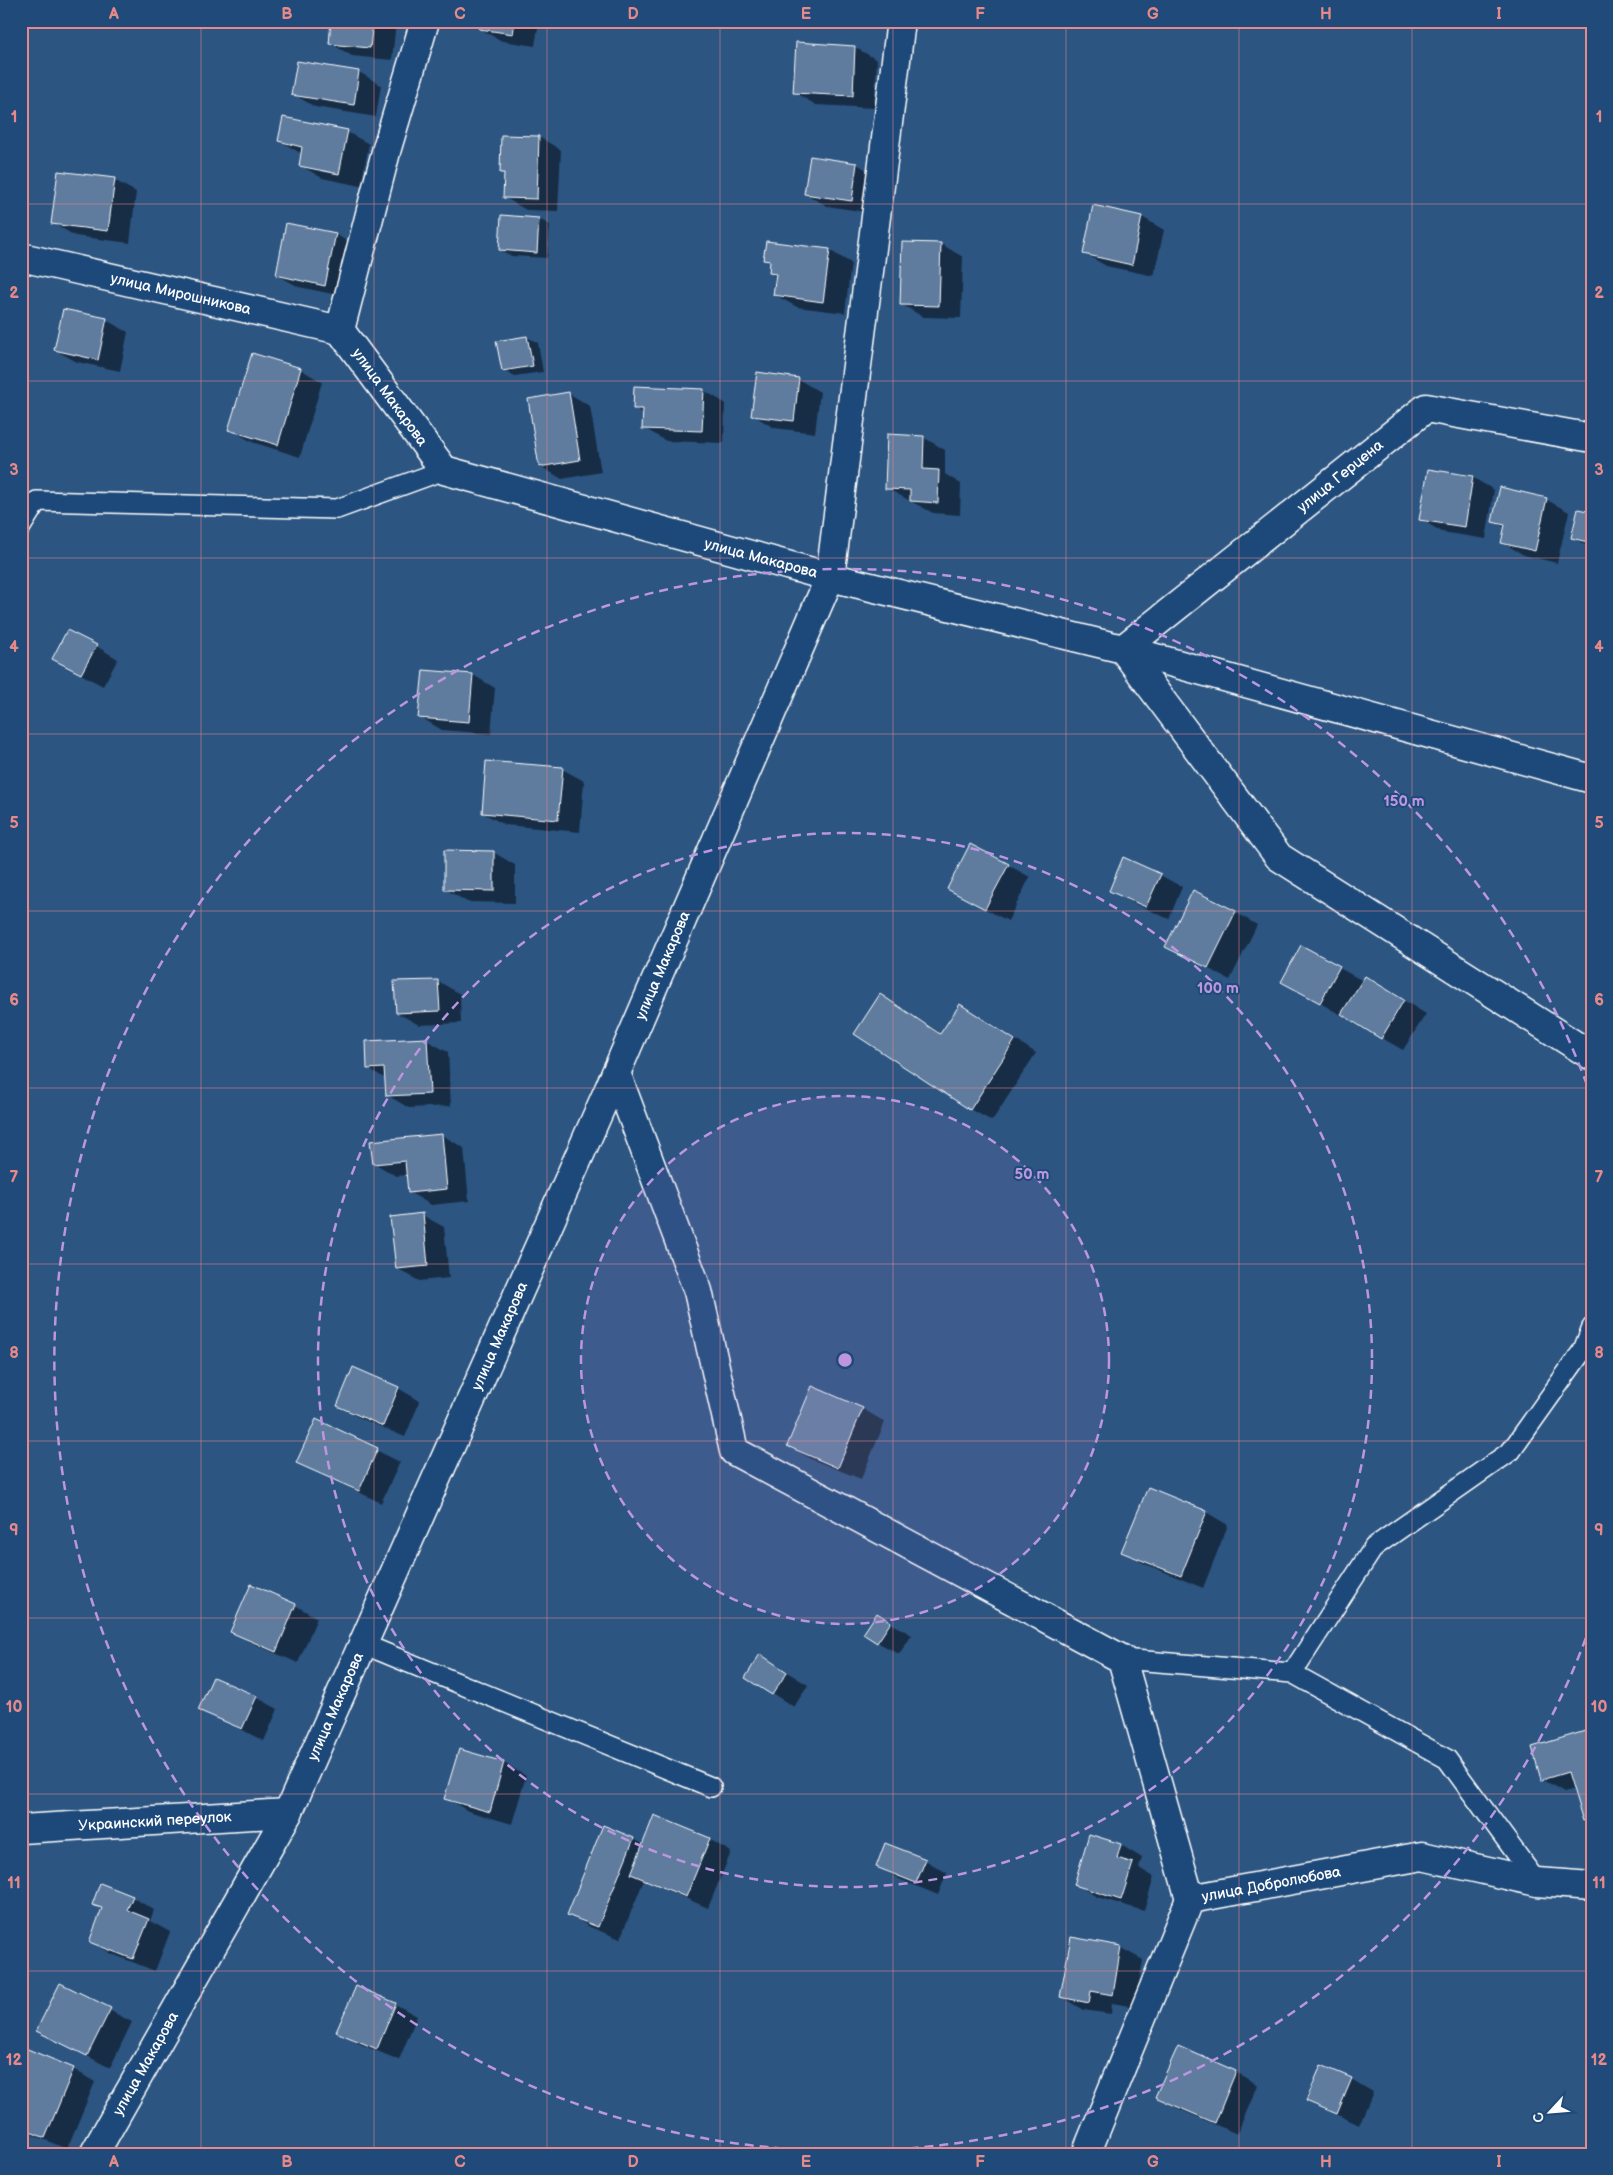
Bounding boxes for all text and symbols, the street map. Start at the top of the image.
text: A [108,5,119,24]
text: B [281,5,293,24]
text: C [454,5,466,24]
text: D [627,5,639,24]
text: E [801,5,811,24]
text: F [975,5,985,24]
text: G [1147,5,1159,24]
text: H [1320,5,1332,24]
text: I [1496,5,1502,24]
text: 1 [11,108,17,127]
text: 1 [1596,108,1602,127]
street label: улица Мирошникова [109,269,253,319]
text: 2 [9,284,19,303]
text: 2 [1594,284,1604,303]
street label: улица Макарова [348,345,432,450]
street label: улица Герцена [1293,436,1387,517]
text: 3 [9,461,19,480]
text: 3 [1594,461,1604,480]
street label: улица Макарова [702,534,820,583]
text: 4 [9,638,19,657]
text: 4 [1594,638,1604,657]
text: 150 m [1383,792,1425,811]
text: 5 [9,814,19,833]
text: 5 [1594,814,1604,833]
street label: улица Макарова [631,908,695,1023]
text: 100 m [1197,979,1239,998]
text: 6 [9,991,19,1010]
text: 6 [1594,991,1604,1010]
text: 50 m [1015,1165,1050,1184]
text: 7 [10,1168,19,1187]
text: 7 [1595,1168,1604,1187]
street label: улица Макарова [468,1279,532,1393]
text: 8 [9,1344,19,1363]
text: 8 [1594,1344,1604,1363]
centre of rings [836,1351,854,1369]
text: 9 [9,1521,19,1540]
text: 9 [1594,1521,1604,1540]
street label: улица Макарова [303,1649,368,1764]
text: 10 [6,1698,22,1717]
text: 10 [1591,1698,1607,1717]
street label: Украинский переулок [78,1807,232,1836]
street label: улица Добролюбова [1200,1862,1342,1907]
text: 11 [7,1874,21,1893]
text: 11 [1592,1874,1606,1893]
street label: улица Макарова [109,2008,183,2119]
text: 12 [6,2051,23,2070]
text: 12 [1591,2051,1608,2070]
north arrow [1526,2088,1576,2138]
text: С [1529,2109,1549,2126]
text: A [108,2153,119,2172]
text: B [281,2153,293,2172]
text: C [454,2153,466,2172]
text: D [627,2153,639,2172]
text: E [801,2153,811,2172]
text: F [975,2153,985,2172]
text: G [1147,2153,1159,2172]
text: H [1320,2153,1332,2172]
text: I [1496,2153,1502,2172]

